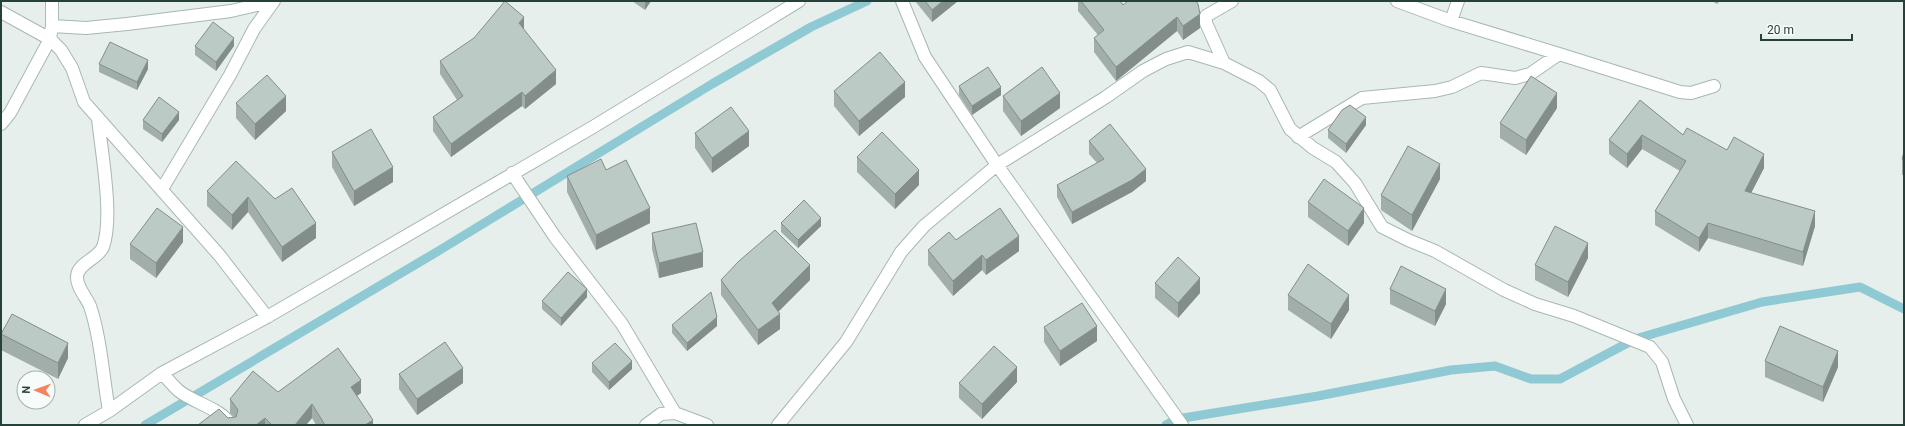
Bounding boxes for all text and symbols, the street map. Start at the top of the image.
scale bar [1761,16,1852,42]
text: 20 m [1767,23,1794,37]
north arrow [16,370,56,410]
text: N [20,385,33,394]

